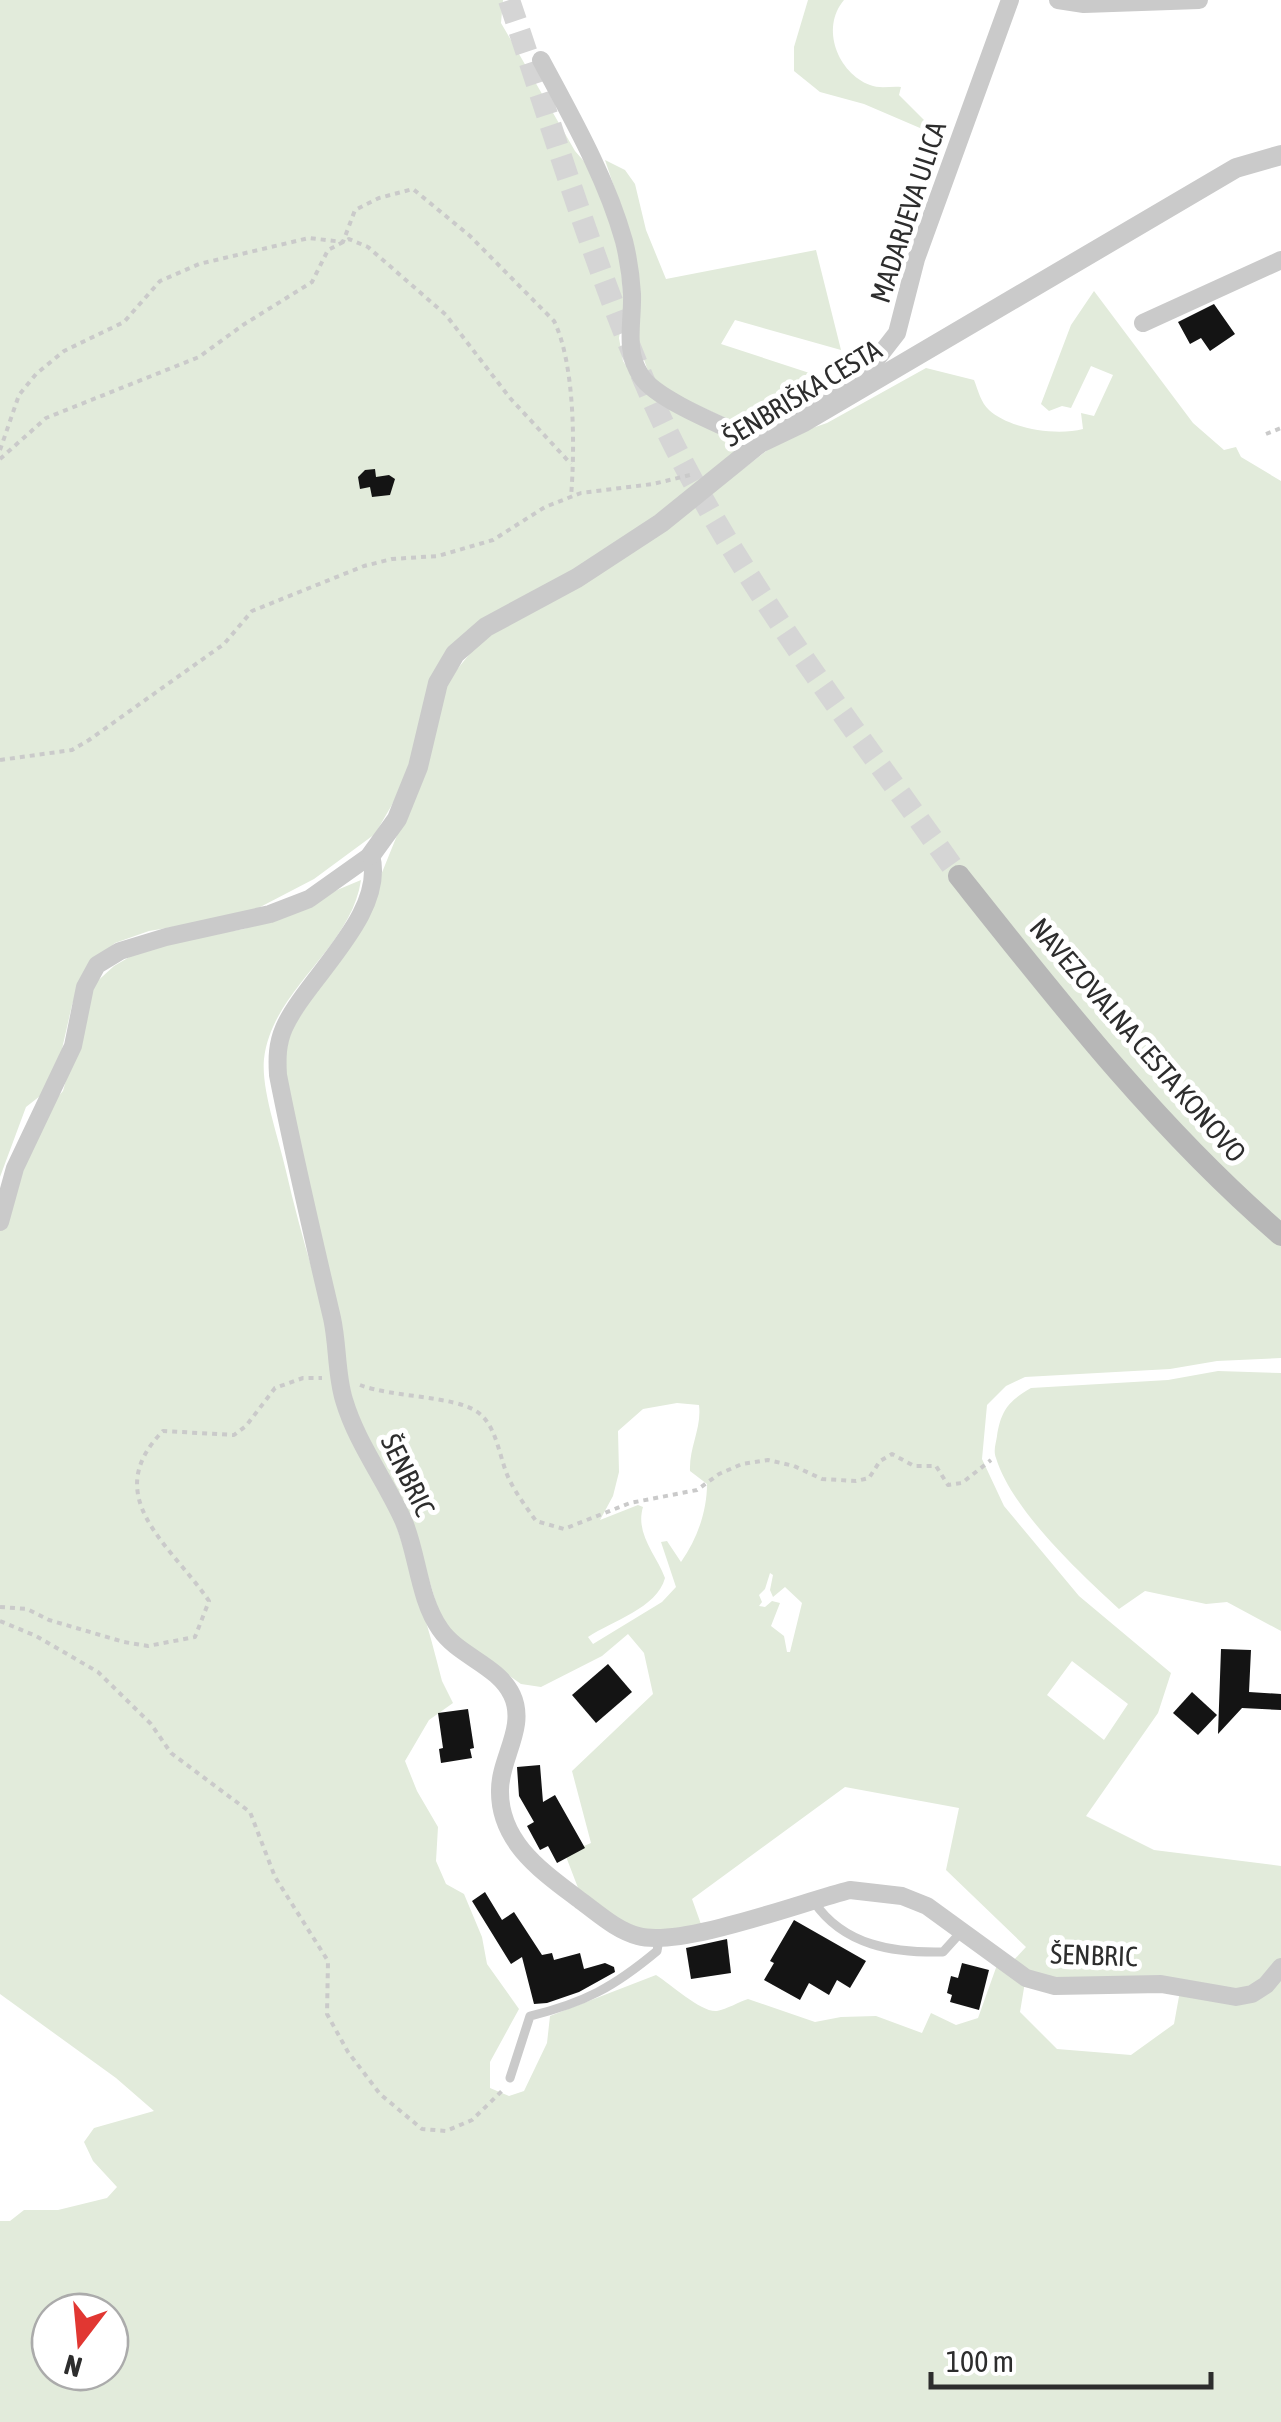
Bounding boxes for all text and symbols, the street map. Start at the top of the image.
street label: MADARJEVA ULICA [864,117,952,306]
street label: ŠENBRIŠKA CESTA [717,333,887,453]
street label: NAVEZOVALNA CESTA KONOVO [1023,912,1253,1168]
street label: ŠENBRIC [374,1429,442,1522]
street label: ŠENBRIC [1050,1937,1139,1973]
north arrow [30,2292,130,2392]
scale bar [931,2327,1211,2389]
text: 100 m [946,2344,1014,2378]
text: N [61,2348,85,2384]

